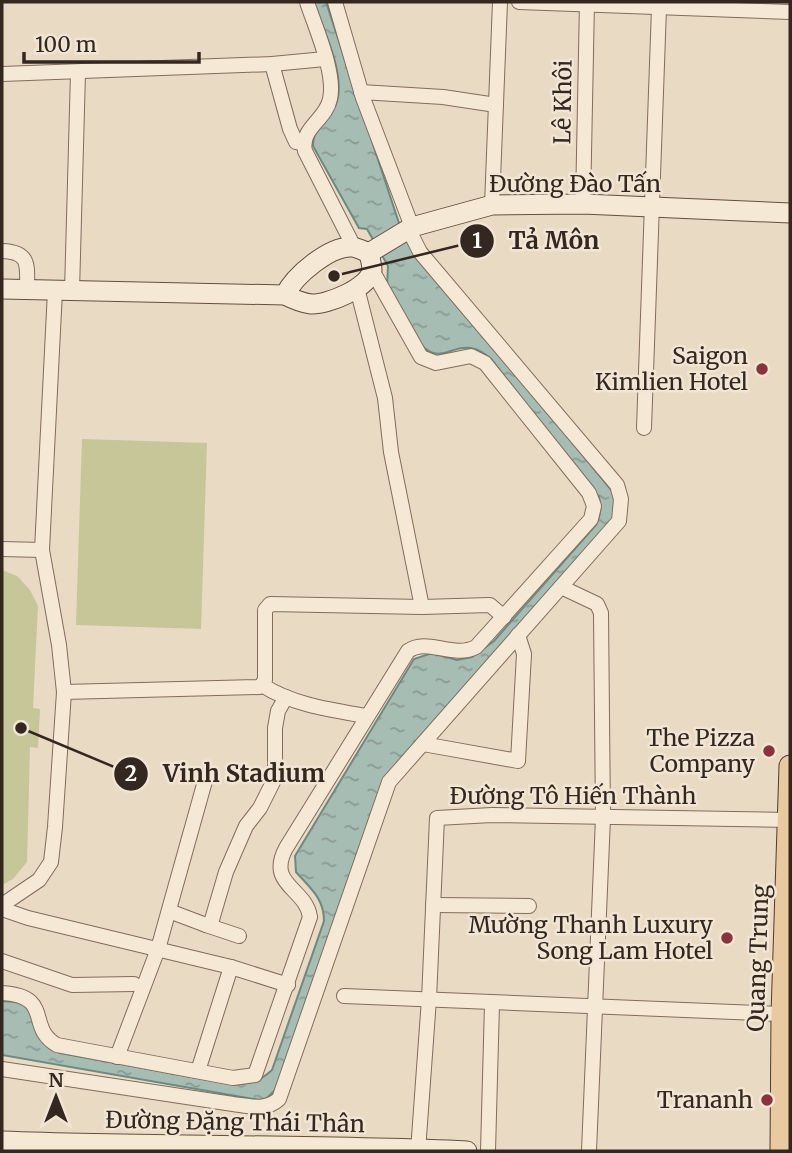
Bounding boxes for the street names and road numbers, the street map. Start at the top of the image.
street label: Lê Khôi [547,59,578,145]
street label: Đường Đào Tấn [489,169,661,198]
street label: Đường Tô Hiến Thành [450,781,696,810]
street label: Quang Trung [740,884,775,1032]
street label: Đường Đặng Thái Thân [105,1105,365,1138]

